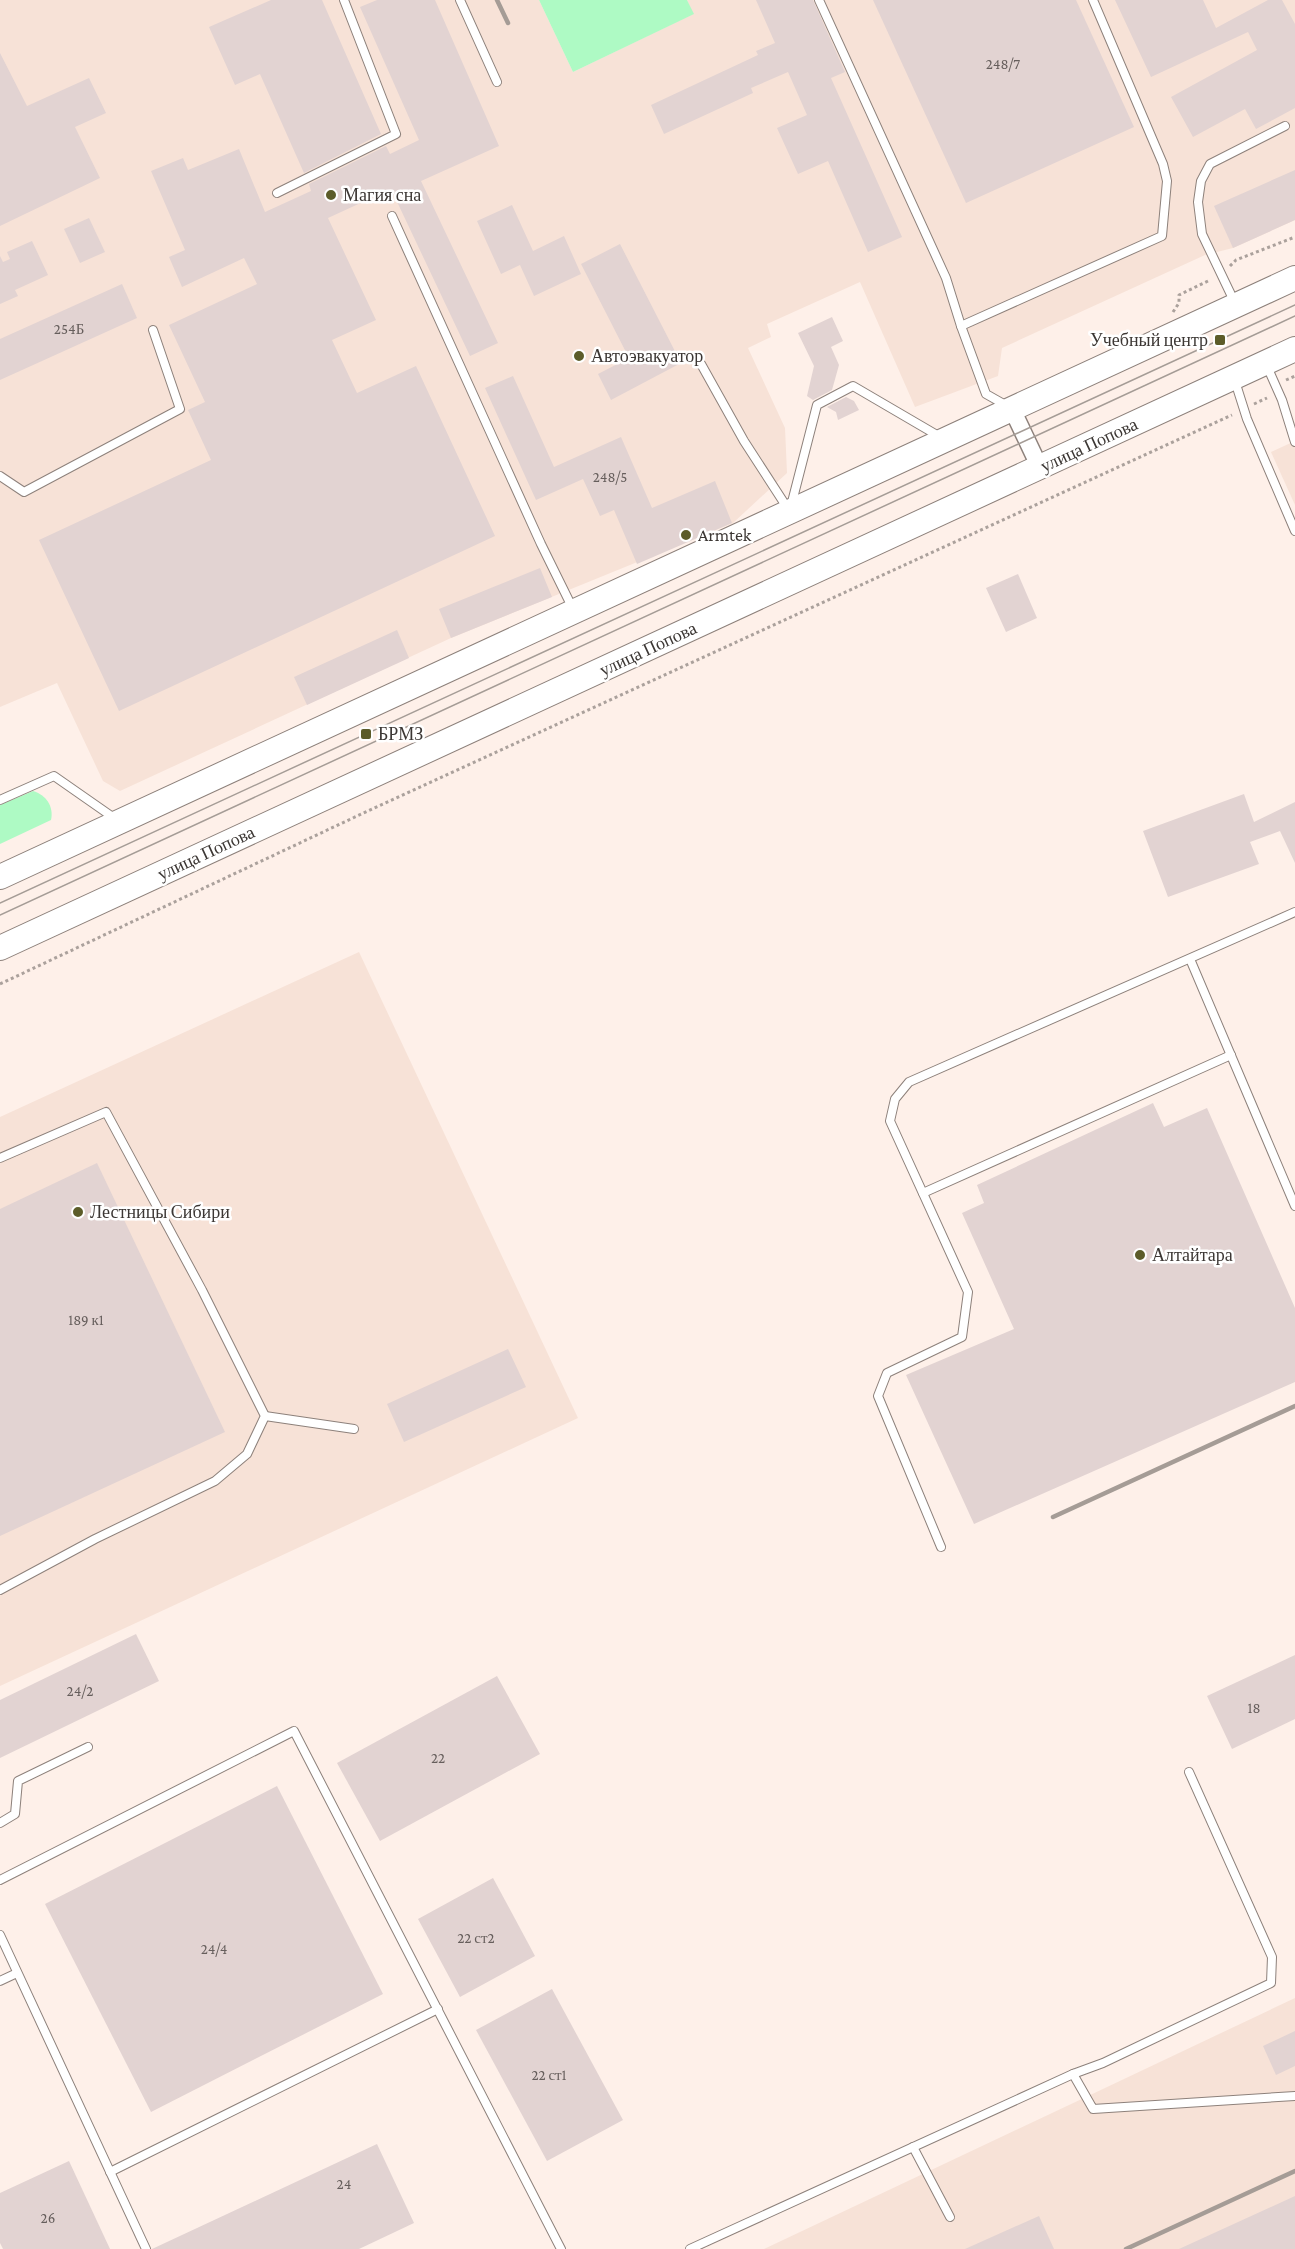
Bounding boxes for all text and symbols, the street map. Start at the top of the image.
house number: 248/7 [986,56,1020,72]
place label: Магия сна [343,185,421,205]
marker: Магия сна [324,188,338,202]
house number: 254Б [54,321,84,337]
place label: Учебный центр [1090,330,1208,350]
marker: Учебный центр [1213,333,1227,347]
place label: Автоэвакуатор [591,346,703,366]
marker: Автоэвакуатор [572,349,586,363]
street label: улица Попова [1037,414,1141,476]
house number: 248/5 [593,469,627,485]
place label: Armtek [698,525,752,545]
marker: Armtek [679,528,693,542]
street label: улица Попова [596,618,700,680]
place label: БРМЗ [378,724,423,744]
marker: БРМЗ [359,727,373,741]
street label: улица Попова [154,822,258,884]
place label: Лестницы Сибири [90,1202,230,1222]
marker: Лестницы Сибири [71,1205,85,1219]
place label: Алтайтара [1152,1245,1233,1265]
marker: Алтайтара [1133,1248,1147,1262]
house number: 189 к1 [68,1312,104,1328]
house number: 24/2 [67,1683,93,1699]
house number: 18 [1247,1700,1261,1716]
house number: 22 [431,1750,445,1766]
house number: 22 ст2 [457,1930,495,1946]
house number: 24/4 [201,1941,227,1957]
house number: 22 ст1 [531,2067,567,2083]
house number: 24 [337,2176,351,2192]
house number: 26 [41,2210,55,2226]

